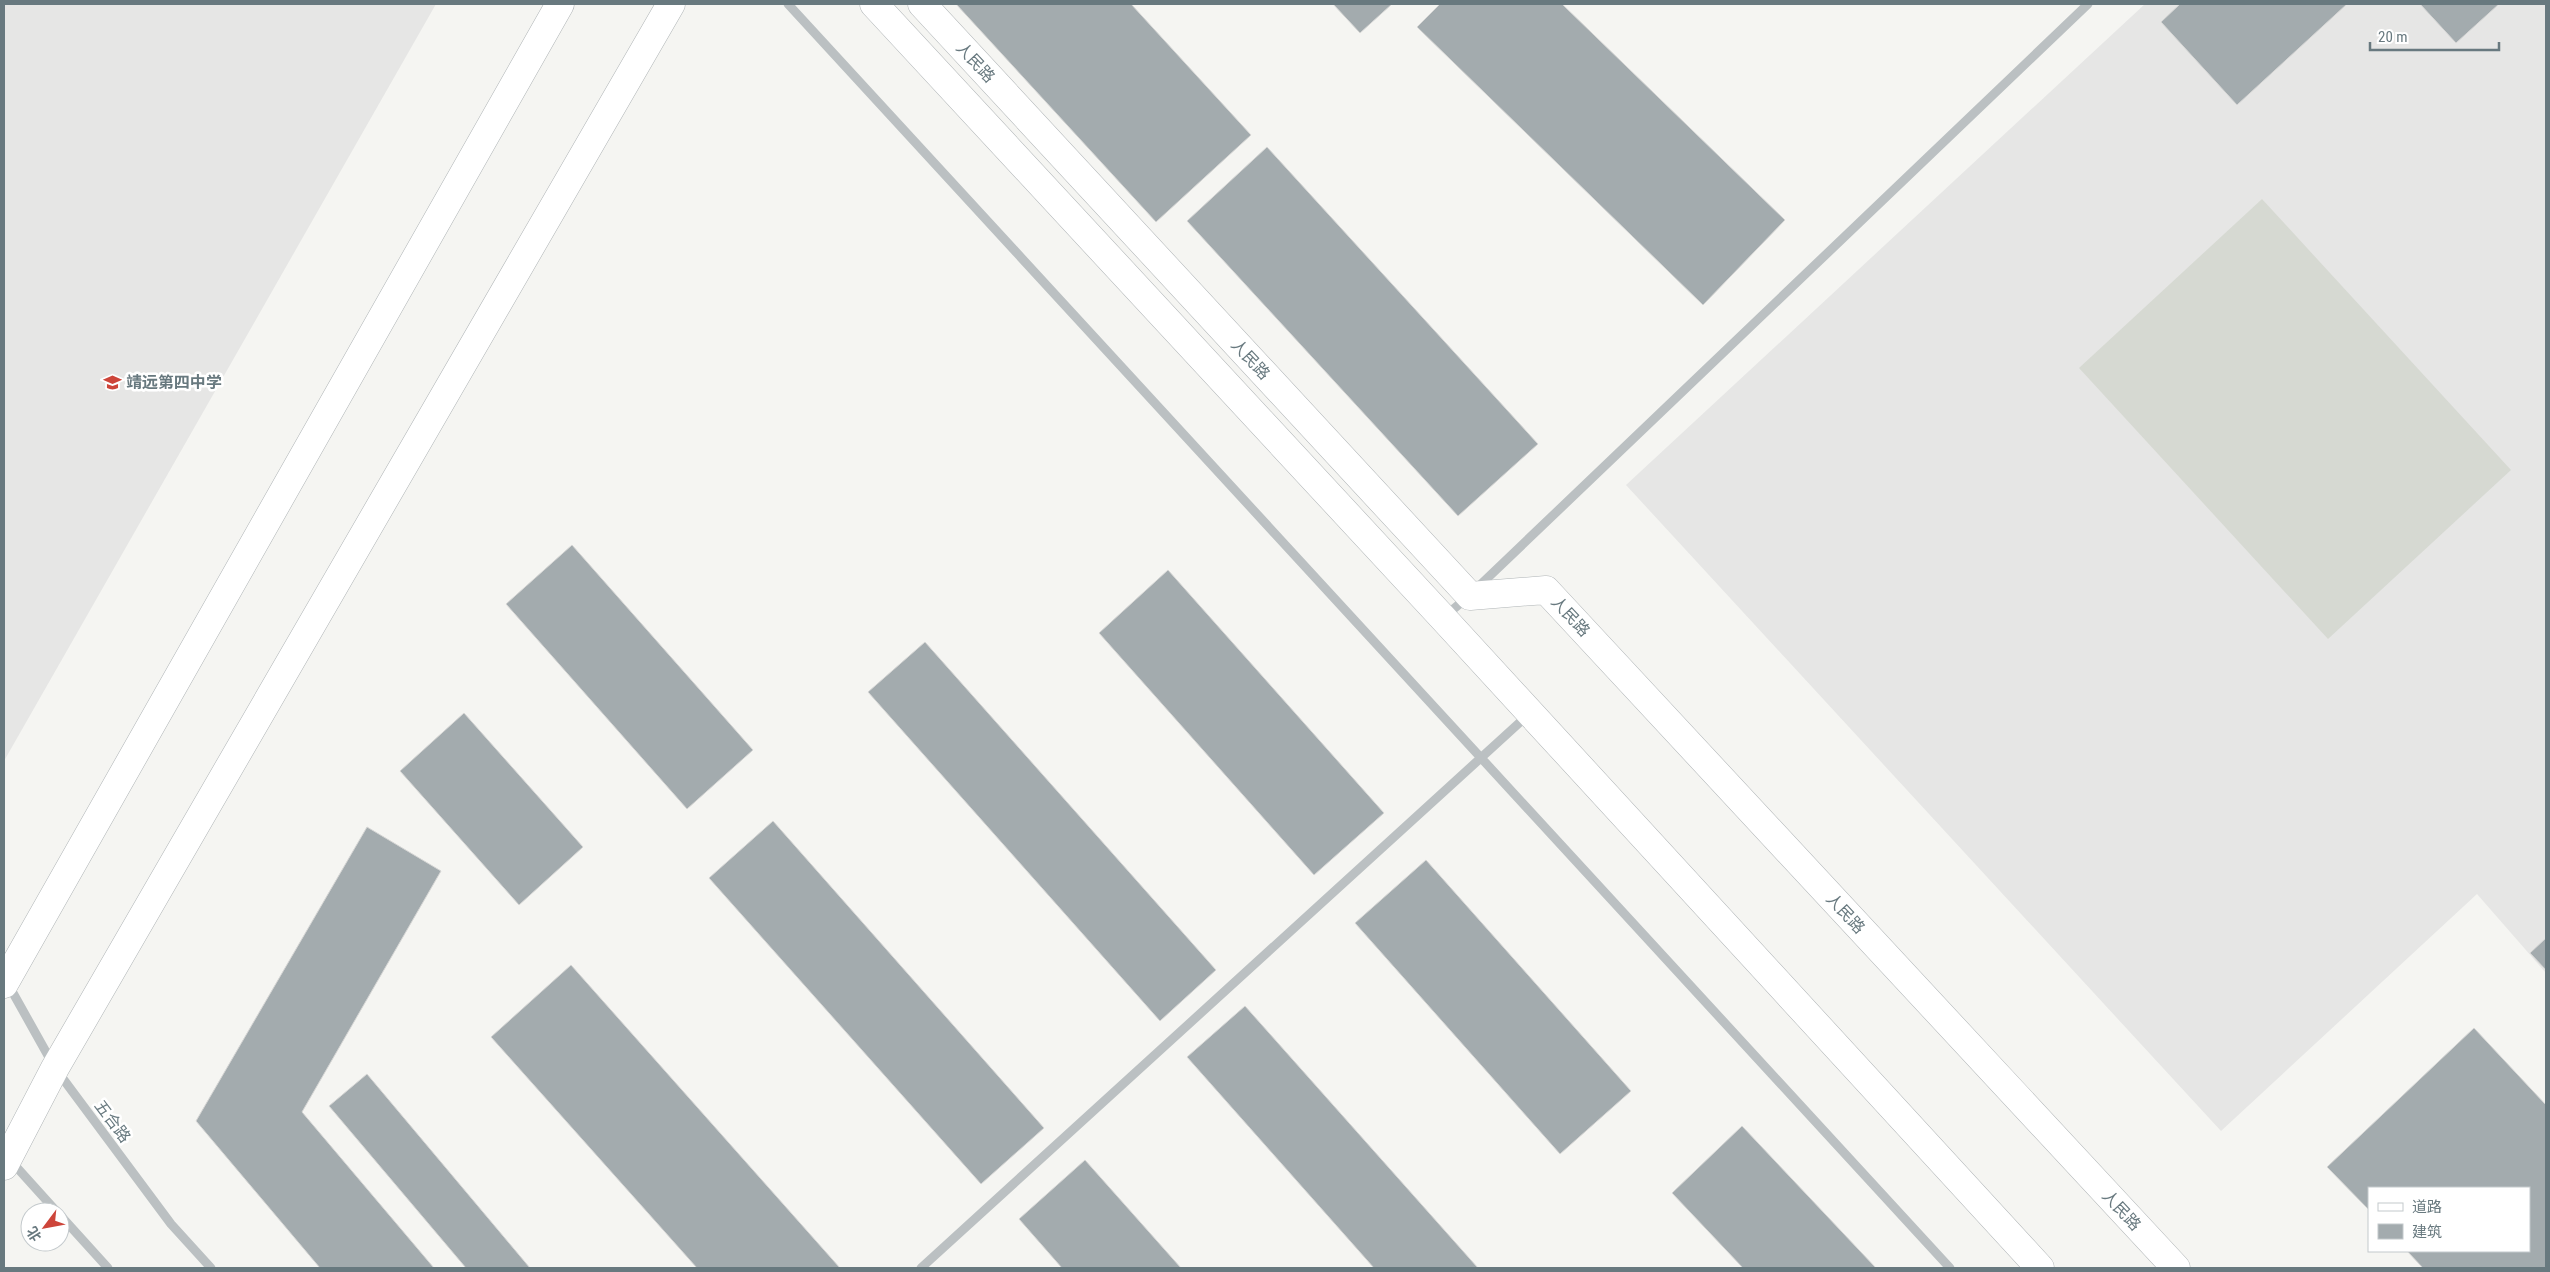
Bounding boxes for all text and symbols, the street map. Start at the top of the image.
scale bar [2370,20,2499,52]
text: 20 m [2378,28,2408,46]
street label: 人民路 [952,38,999,86]
street label: 人民路 [1227,335,1274,383]
school or university icon: 靖远第四中学 [102,372,122,392]
place label: 靖远第四中学 [126,373,222,392]
street label: 人民路 [1547,592,1594,640]
street label: 人民路 [1822,889,1869,937]
street label: 五合路 [91,1096,135,1146]
street label: 人民路 [2098,1186,2145,1234]
legend [2368,1187,2530,1252]
text: 道路 [2412,1198,2442,1216]
north arrow [20,1202,70,1252]
text: 建筑 [2412,1223,2442,1241]
text: 北 [23,1224,44,1244]

